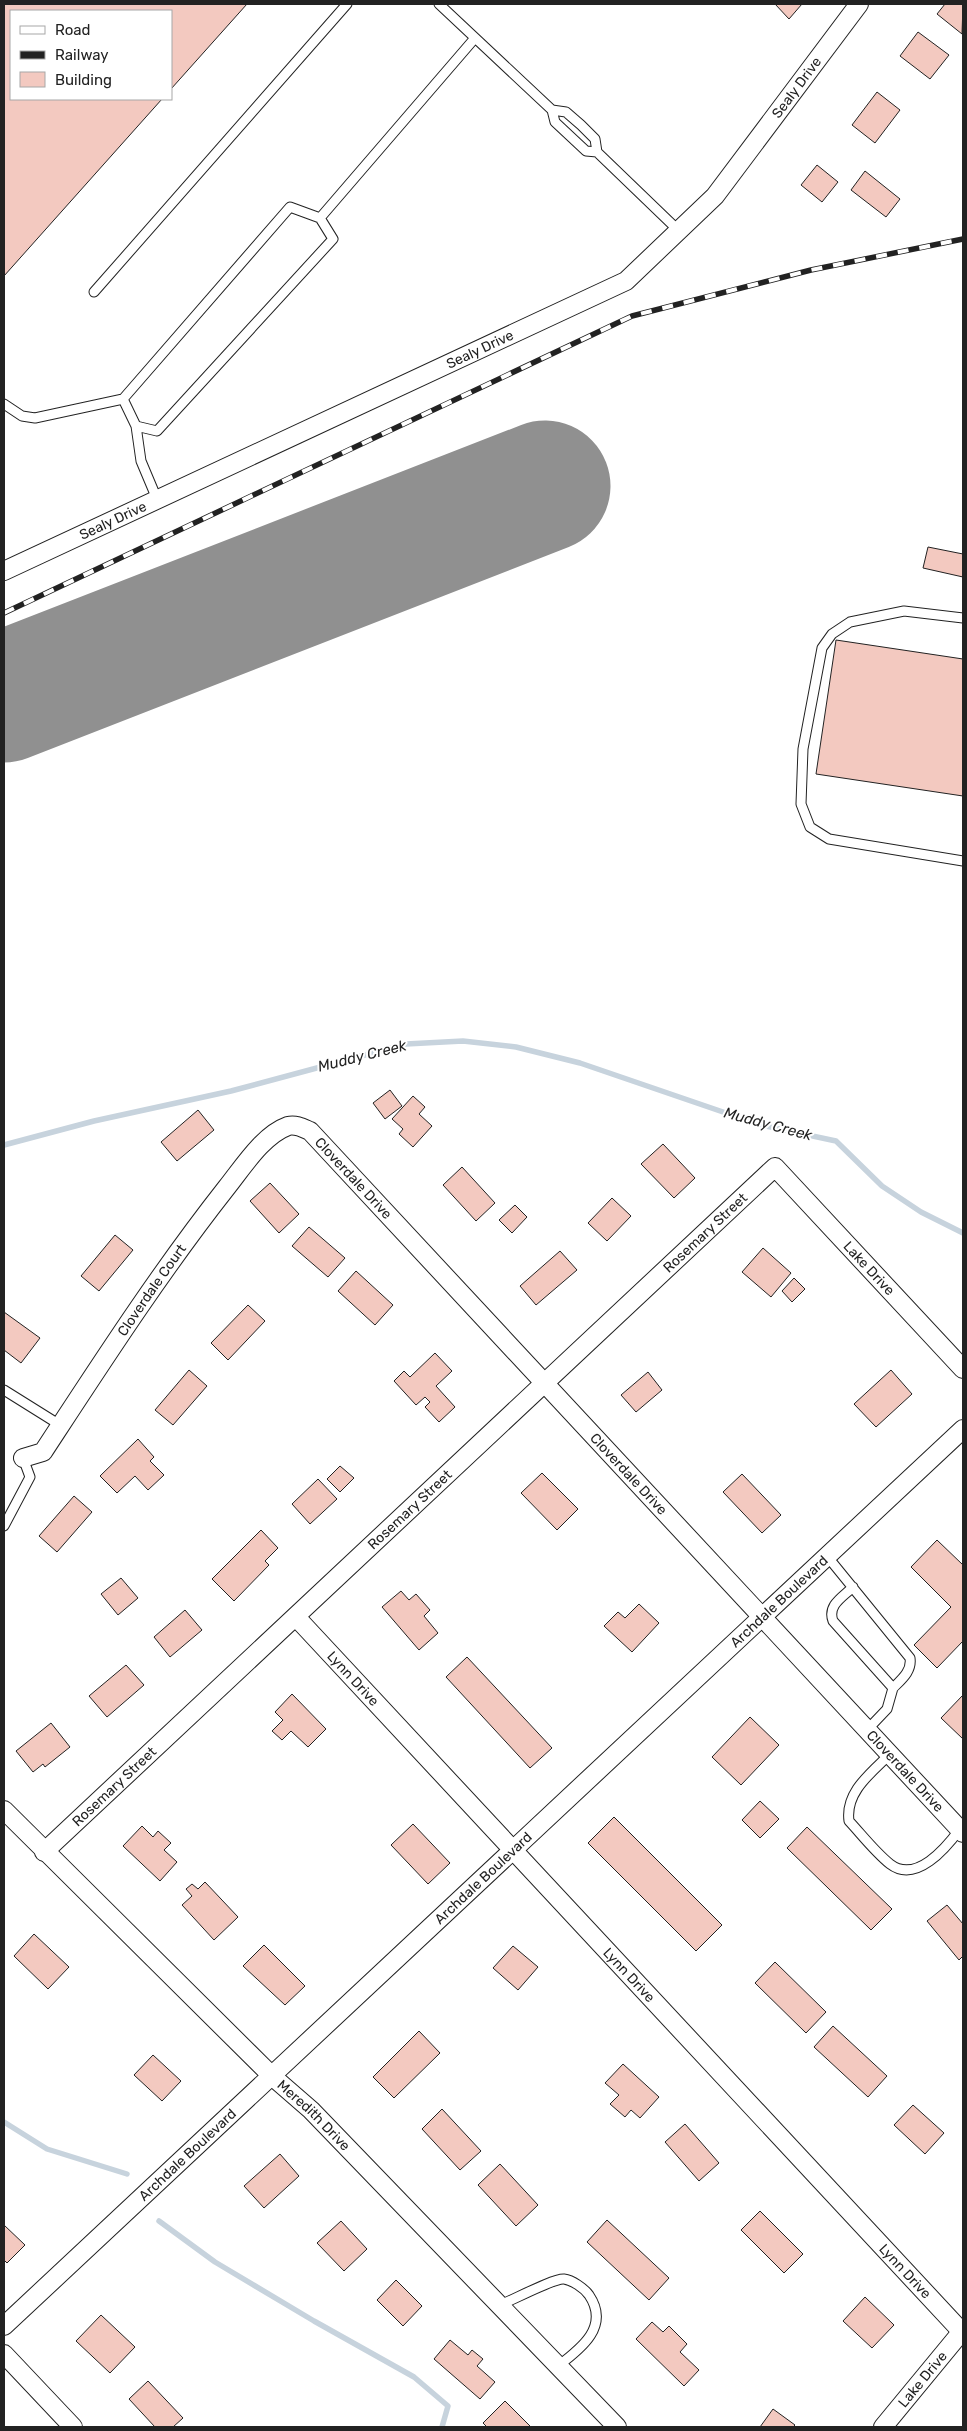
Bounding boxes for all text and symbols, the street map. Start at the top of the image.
legend [10,10,172,100]
text: Road [55,21,91,39]
text: Railway [55,46,109,64]
street label: Sealy Drive [768,54,825,122]
text: Building [55,71,112,89]
street label: Sealy Drive [444,327,516,373]
street label: Sealy Drive [77,498,149,544]
water label: Muddy Creek [316,1036,408,1076]
water label: Muddy Creek [722,1104,814,1144]
street label: Cloverdale Drive [311,1134,396,1223]
street label: Rosemary Street [660,1189,751,1276]
street label: Lake Drive [840,1238,898,1299]
street label: Cloverdale Court [114,1240,190,1339]
street label: Cloverdale Drive [586,1430,671,1519]
street label: Rosemary Street [364,1466,456,1553]
street label: Archdale Boulevard [727,1552,831,1651]
street label: Lynn Drive [323,1648,383,1710]
street label: Cloverdale Drive [863,1727,947,1816]
street label: Rosemary Street [69,1743,160,1830]
street label: Archdale Boulevard [431,1829,536,1928]
street label: Lynn Drive [599,1944,659,2006]
street label: Meredith Drive [274,2077,354,2155]
street label: Archdale Boulevard [135,2105,240,2205]
street label: Lynn Drive [875,2241,935,2302]
street label: Lake Drive [895,2348,951,2411]

